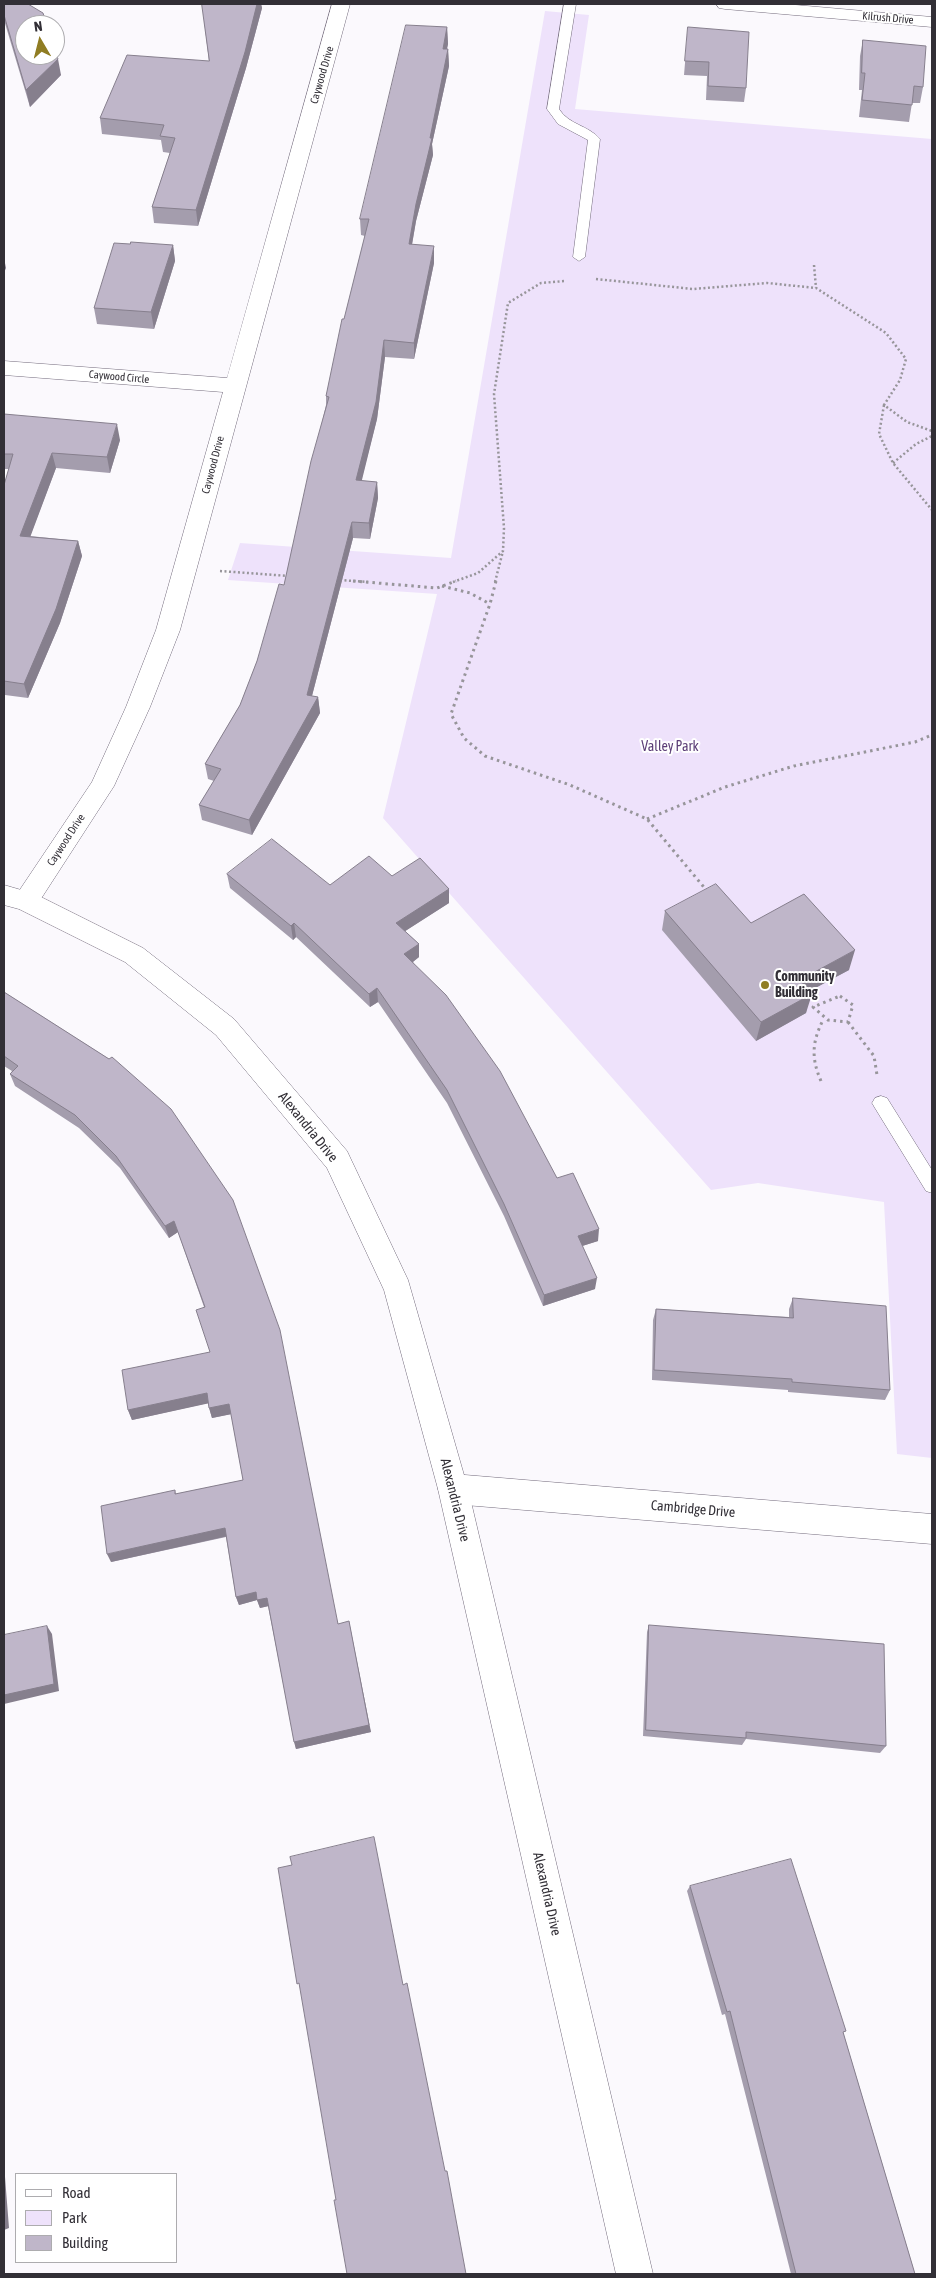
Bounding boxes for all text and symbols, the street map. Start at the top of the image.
street label: Kilrush Drive [862,9,914,27]
north arrow [15,15,65,65]
text: N [33,18,43,35]
street label: Caywood Drive [307,45,337,105]
street label: Caywood Circle [88,368,150,386]
street label: Caywood Drive [199,435,227,495]
park label: Valley Park [641,739,699,755]
street label: Caywood Drive [44,811,88,869]
place label: Community Building [775,969,835,1002]
marker: Community Building [759,979,771,991]
street label: Alexandria Drive [275,1089,341,1165]
street label: Alexandria Drive [437,1457,473,1543]
street label: Cambridge Drive [650,1497,736,1521]
street label: Alexandria Drive [529,1851,565,1937]
legend [15,2173,178,2263]
text: Road [62,2184,91,2201]
text: Park [62,2209,87,2226]
text: Building [62,2234,108,2251]

